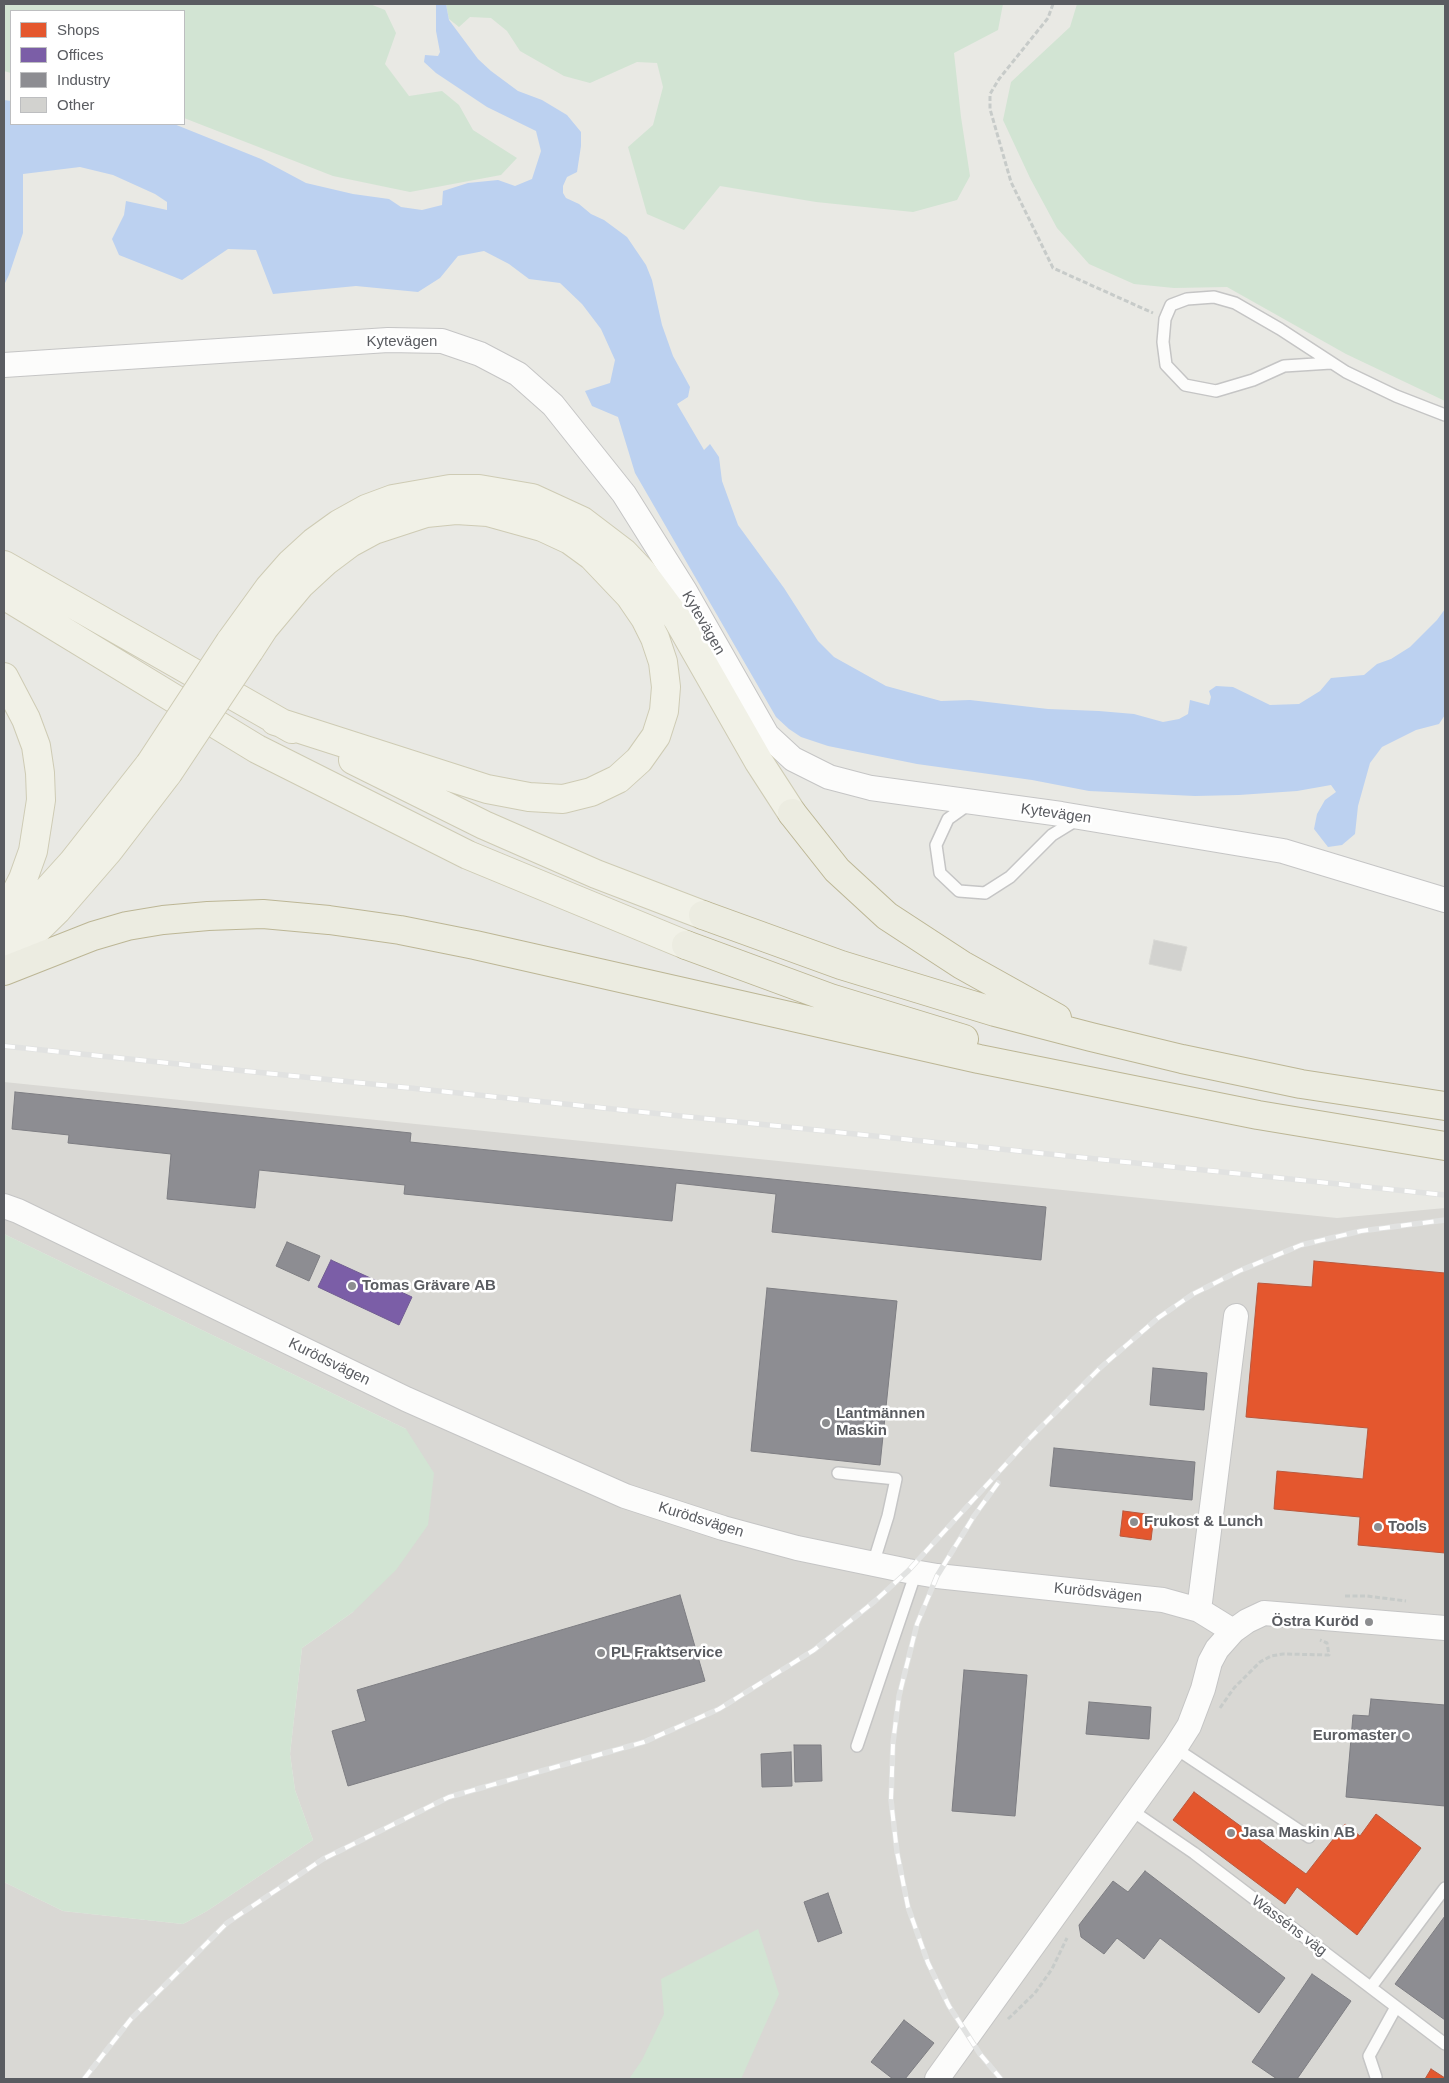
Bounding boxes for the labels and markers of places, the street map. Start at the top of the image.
place label: Tomas Grävare AB [362,1277,496,1295]
marker: Tomas Grävare AB [346,1280,358,1292]
place label: Lantmännen Maskin [836,1405,925,1440]
marker: Lantmännen Maskin [820,1417,832,1429]
place label: Frukost & Lunch [1144,1513,1263,1531]
marker: Frukost & Lunch [1128,1516,1140,1528]
place label: Tools [1388,1518,1427,1536]
marker: Tools [1372,1521,1384,1533]
place label: Östra Kuröd [1271,1613,1359,1631]
marker: Östra Kuröd [1363,1616,1375,1628]
place label: PL Fraktservice [611,1644,723,1662]
marker: PL Fraktservice [595,1647,607,1659]
place label: Euromaster [1313,1727,1396,1745]
marker: Euromaster [1400,1730,1412,1742]
place label: Jasa Maskin AB [1241,1824,1355,1842]
marker: Jasa Maskin AB [1225,1827,1237,1839]

